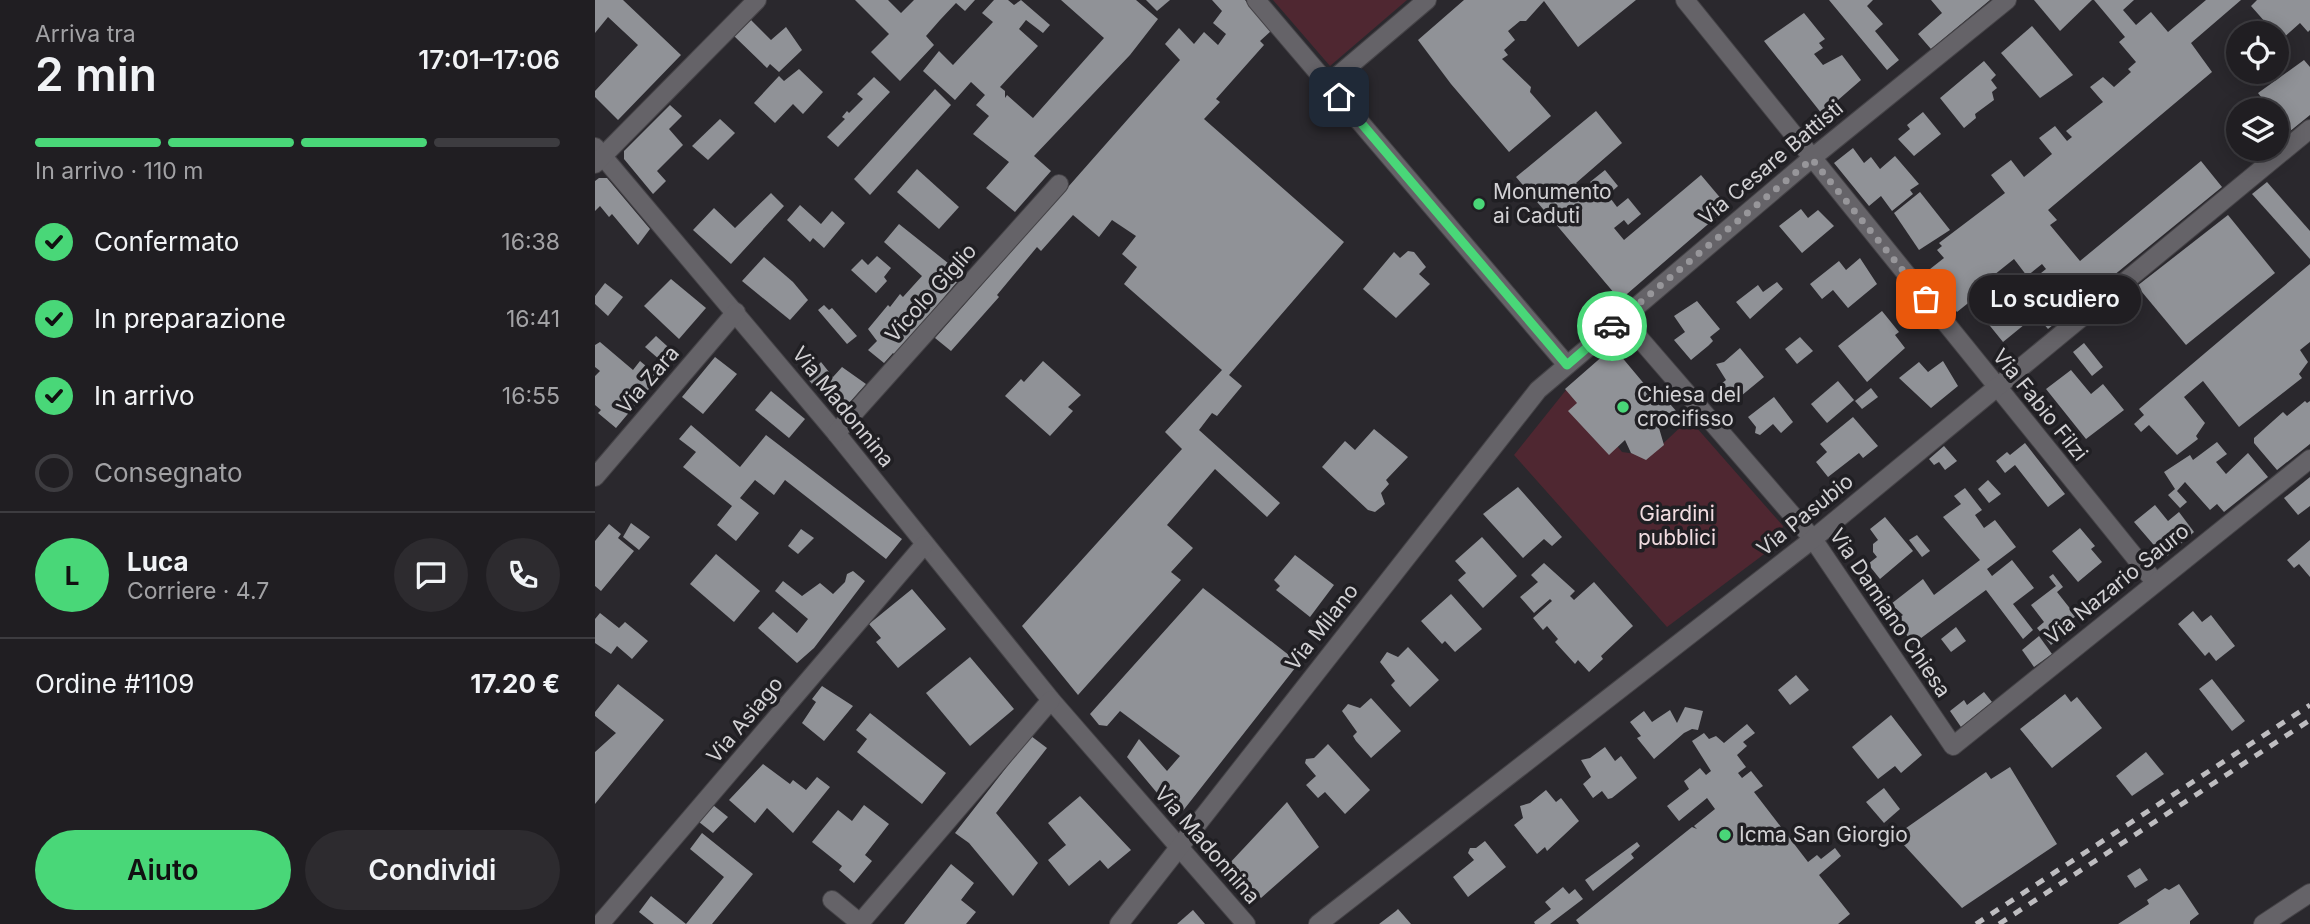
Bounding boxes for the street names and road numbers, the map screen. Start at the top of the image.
street label: Via Cesare Battisti [1694,95,1848,230]
street label: Vicolo Giglio [880,238,981,347]
street label: Via Zara [611,341,684,419]
street label: Via Madonnina [787,341,900,472]
street label: Via Fabio Filzi [1988,344,2093,466]
street label: Via Pasubio [1752,468,1858,561]
street label: Via Nazario Sauro [2040,518,2194,649]
street label: Via Damiano Chiesa [1825,524,1956,702]
street label: Via Milano [1280,578,1363,675]
street label: Via Asiago [701,671,788,768]
street label: Via Madonnina [1150,781,1265,909]

